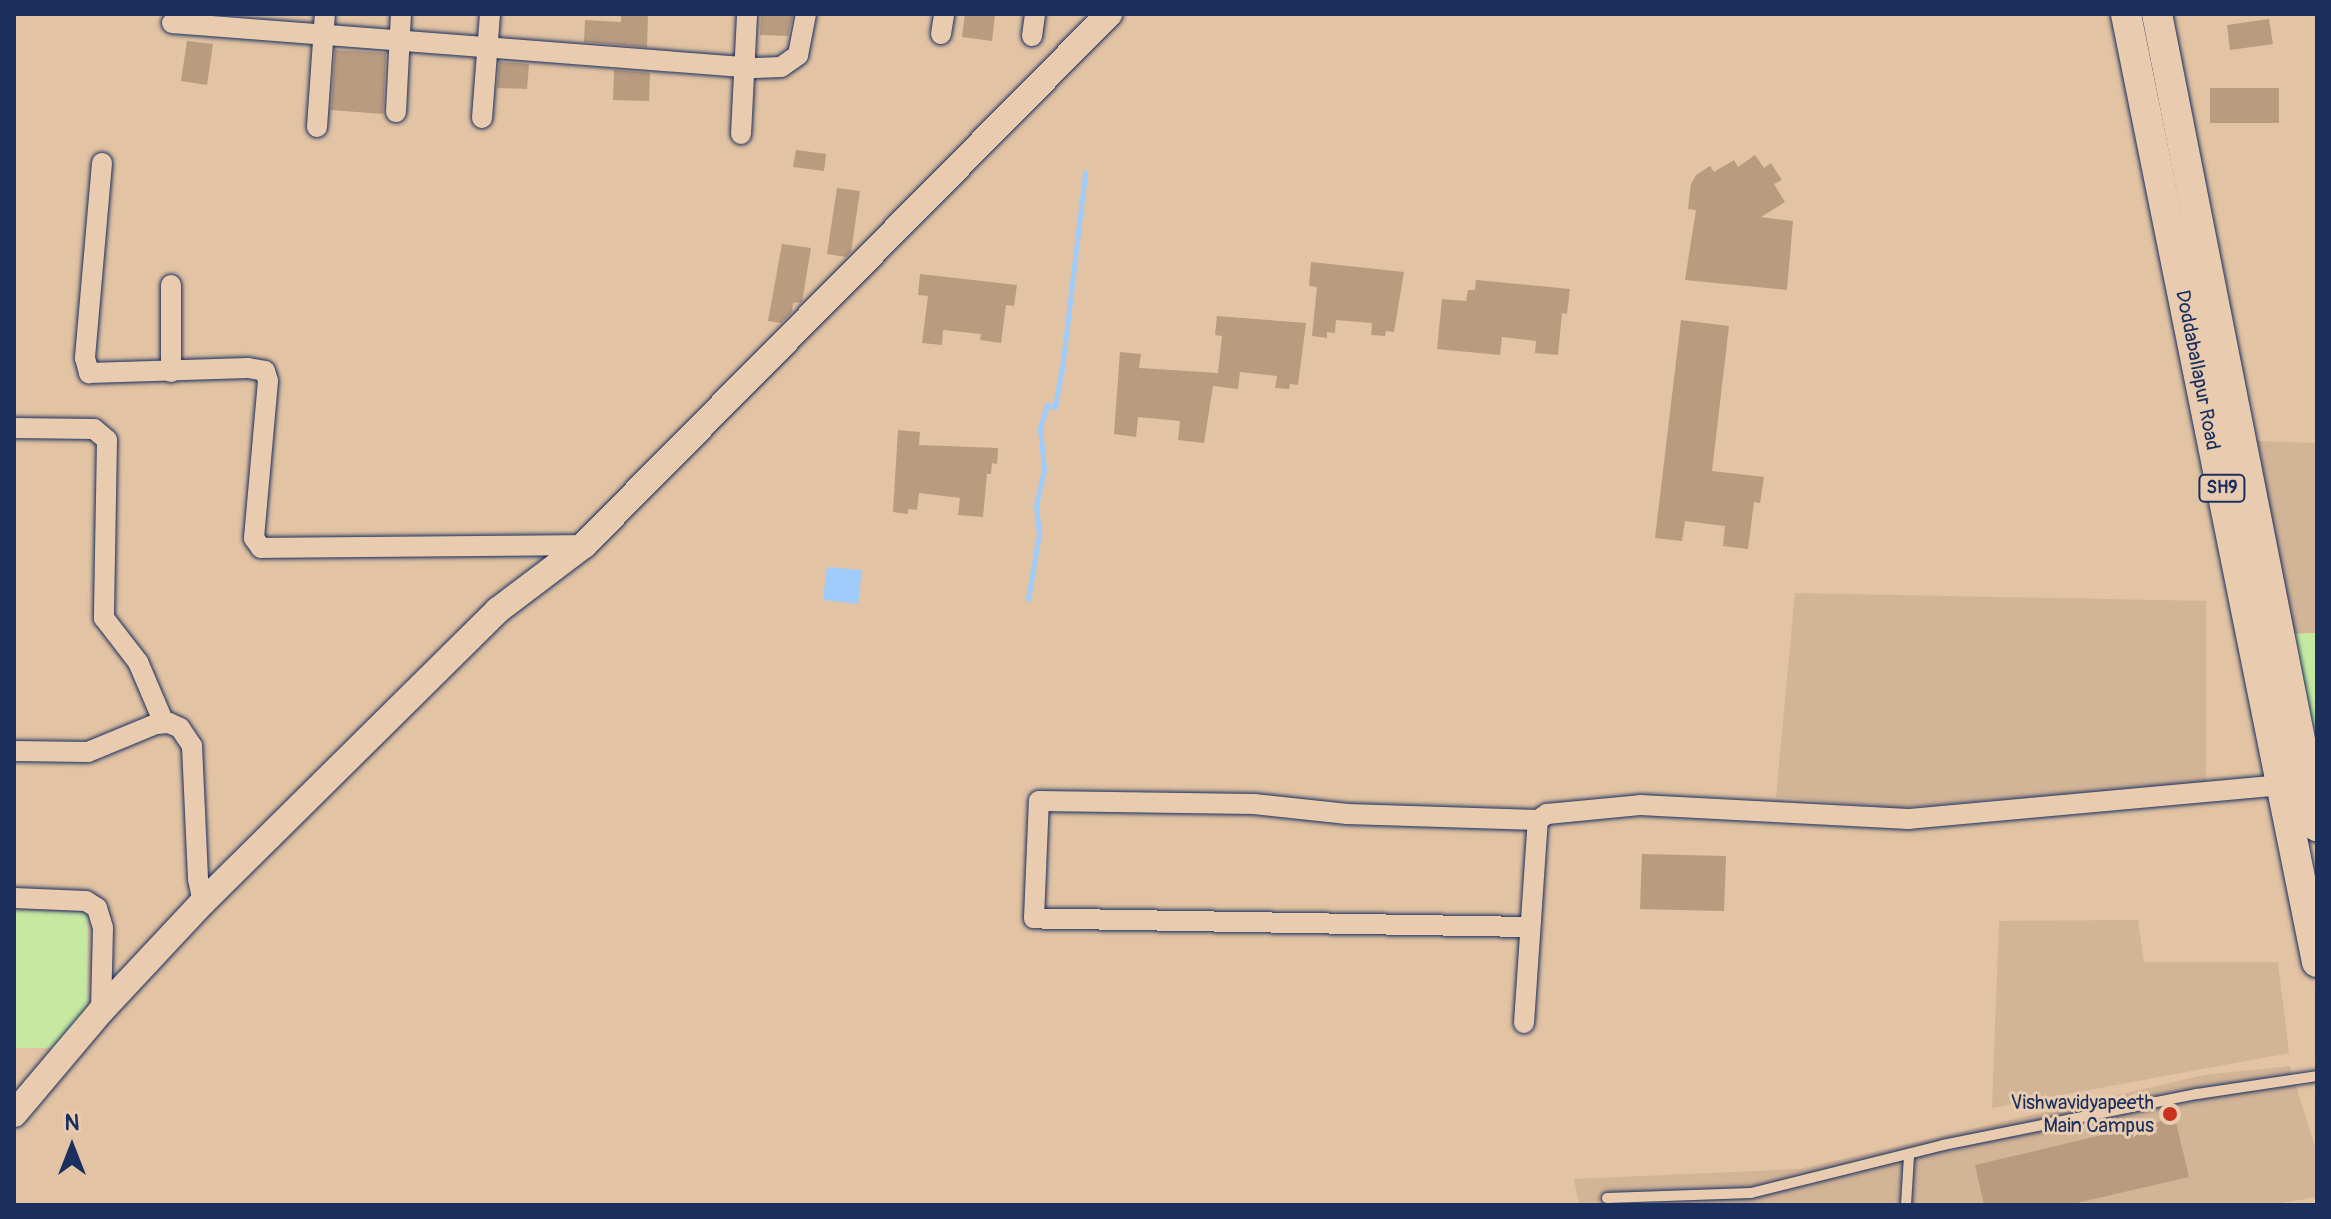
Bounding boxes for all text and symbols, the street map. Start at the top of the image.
street label: Doddaballapur Road [2171,288,2225,452]
road number: SH9 [2198,474,2246,502]
place label: Vishwavidyapeeth Main Campus [2011,1090,2154,1137]
marker: Vishwavidyapeeth Main Campus [2161,1105,2179,1123]
north arrow [32,1107,112,1187]
text: N [65,1109,79,1137]

